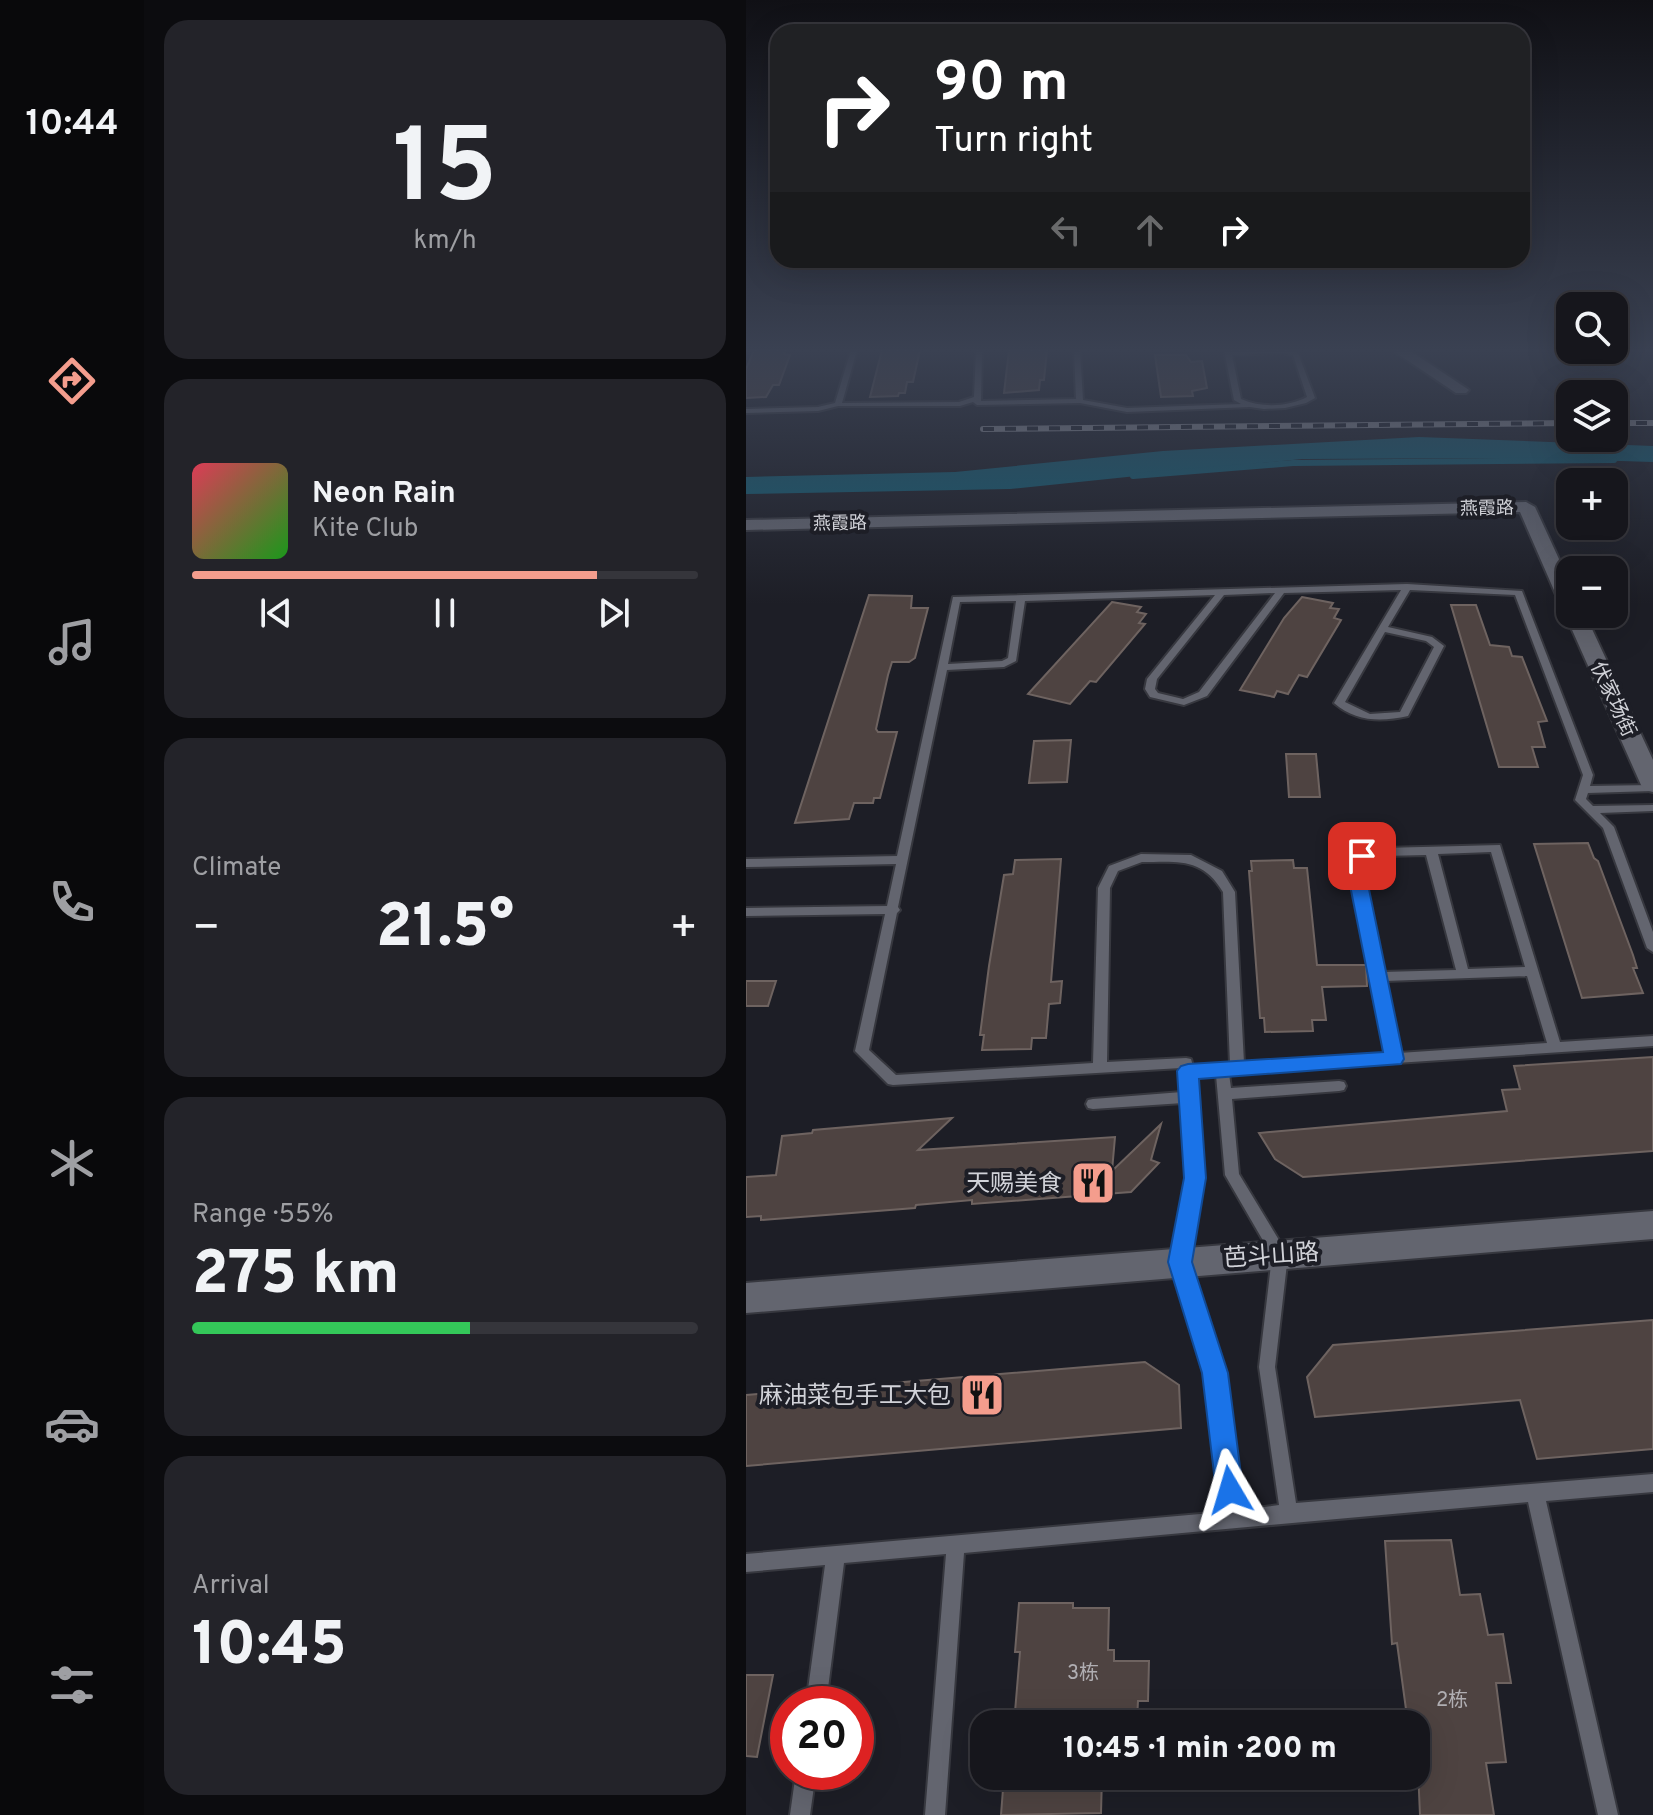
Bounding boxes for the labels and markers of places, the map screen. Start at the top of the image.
pin [1328,822,1396,890]
restaurant icon: 天赐美食 [1069,1159,1117,1207]
place label: 天赐美食 [966,1170,1062,1200]
restaurant icon: 麻油菜包手工大包 [958,1371,1006,1419]
place label: 麻油菜包手工大包 [759,1382,951,1412]

